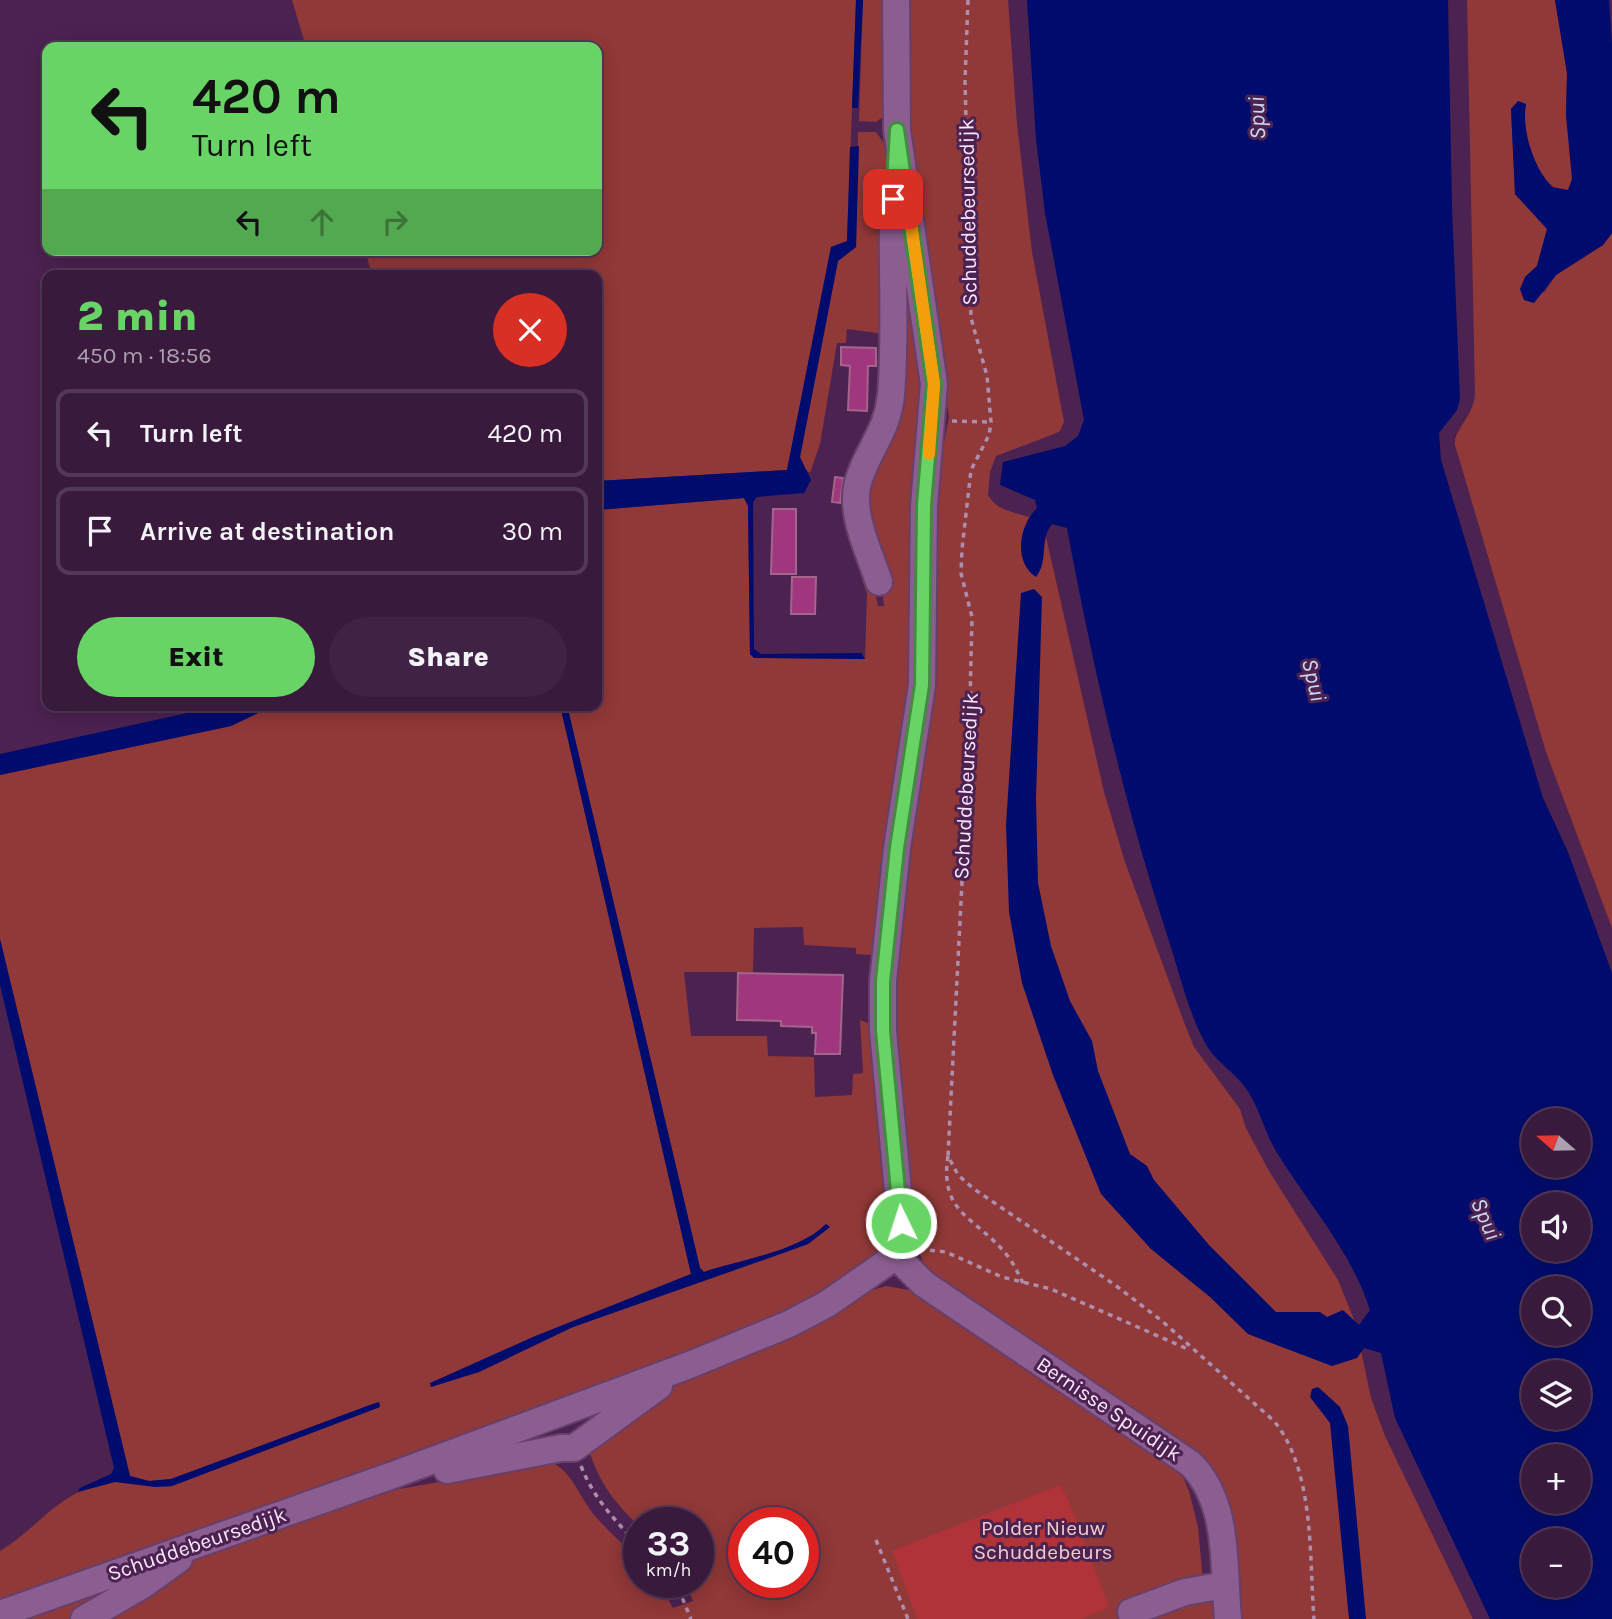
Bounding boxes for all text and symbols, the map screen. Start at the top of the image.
text: 420 m [192,68,341,125]
icon: left [77,70,168,161]
water label: Spui [1243,96,1271,140]
street label: Schuddebeursedijk [954,118,982,306]
text: Turn left [192,127,312,164]
pin [863,169,923,229]
icon: arrive [874,180,912,218]
icon: left [230,203,268,241]
icon: ahead [303,203,341,241]
icon: right [376,203,414,241]
text: 2 min [77,291,197,341]
button: close [493,293,567,367]
text: 450 m · 18:56 [77,342,212,369]
icon: left [81,414,119,452]
text: Turn left [140,418,242,449]
text: 420 m [487,418,563,449]
icon: arrive [81,512,119,550]
text: Arrive at destination [140,516,394,547]
text: 30 m [502,516,563,547]
button: Exit [77,617,315,697]
button: Share [329,617,567,697]
water label: Spui [1296,656,1332,704]
street label: Schuddebeursedijk [949,692,983,880]
north arrow [1521,1108,1591,1178]
map controls [1521,1108,1591,1598]
position arrow [864,1186,938,1260]
button: sound [1521,1192,1591,1262]
water label: Spui [1465,1194,1507,1244]
button: search [1521,1276,1591,1346]
street label: Bernisse Spuidijk [1032,1352,1186,1466]
button: layers [1521,1360,1591,1430]
button: + [1521,1444,1591,1514]
street label: Schuddebeursedijk [105,1502,289,1586]
speed limit sign: 40 [728,1507,819,1598]
park label: Polder Nieuw Schuddebeurs [973,1516,1113,1564]
text: 33 [647,1523,690,1564]
button: − [1521,1528,1591,1598]
text: km/h [646,1559,691,1581]

